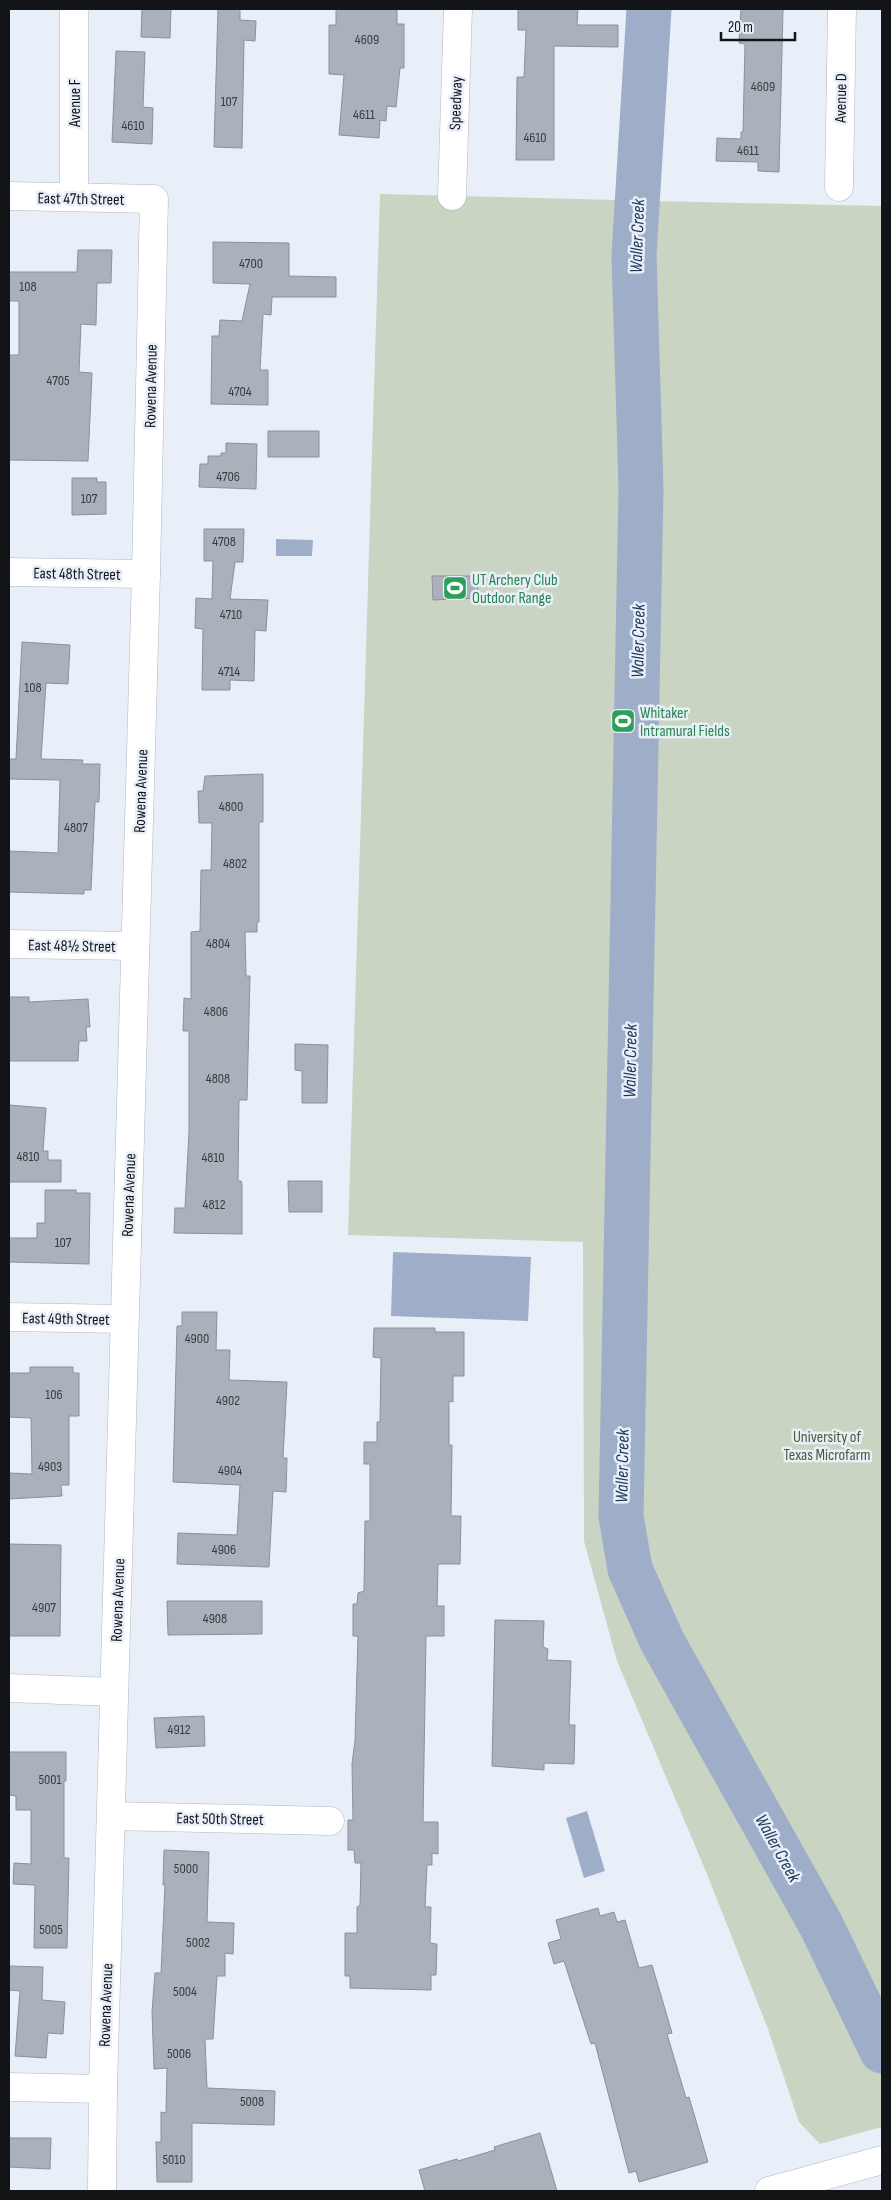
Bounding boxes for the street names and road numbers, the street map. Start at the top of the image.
street label: Avenue D [832,73,851,124]
street label: Speedway [446,76,467,130]
street label: Avenue F [66,79,85,128]
street label: East 47th Street [37,189,125,210]
street label: Rowena Avenue [141,344,162,428]
street label: East 48th Street [33,564,121,585]
street label: Rowena Avenue [131,749,152,833]
street label: East 48½ Street [28,936,116,957]
street label: Rowena Avenue [119,1153,140,1237]
street label: East 49th Street [22,1309,110,1330]
street label: Rowena Avenue [108,1558,129,1642]
street label: East 50th Street [176,1809,264,1830]
street label: Rowena Avenue [96,1963,117,2047]

